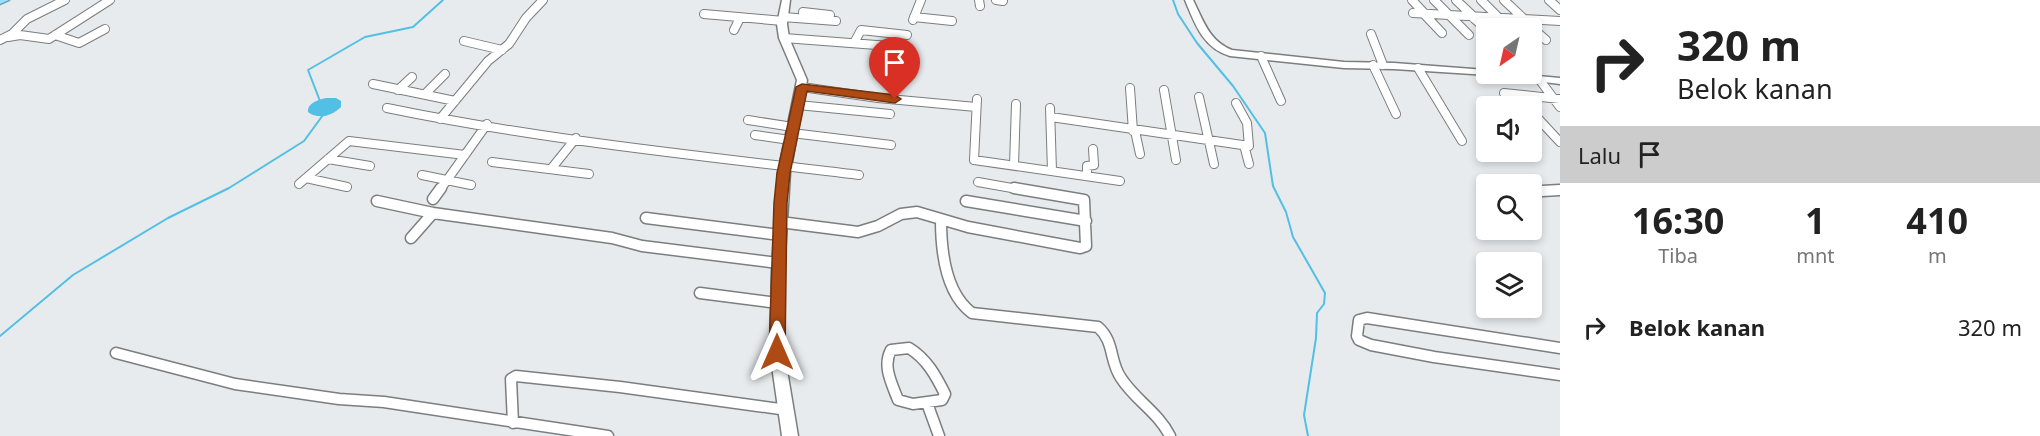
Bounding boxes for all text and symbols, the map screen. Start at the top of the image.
text: 320 m [1677,16,1801,73]
north arrow [1476,18,1542,84]
map controls [1476,18,1542,318]
icon: right [1578,24,1656,102]
pin [869,37,920,99]
icon: arrive [878,46,911,79]
text: Belok kanan [1677,70,1833,107]
button: sound [1476,96,1542,162]
icon: arrive [1633,138,1666,171]
text: Lalu [1578,140,1621,170]
button: search [1476,174,1542,240]
text: 16:30 [1632,196,1724,245]
text: 1 [1805,196,1826,245]
text: 410 [1906,196,1968,245]
text: Tiba [1658,242,1698,269]
text: mnt [1796,242,1834,269]
text: m [1928,242,1947,269]
button: layers [1476,252,1542,318]
icon: right [1578,311,1611,344]
text: Belok kanan [1629,312,1765,342]
text: 320 m [1958,312,2022,342]
position arrow [745,320,809,384]

